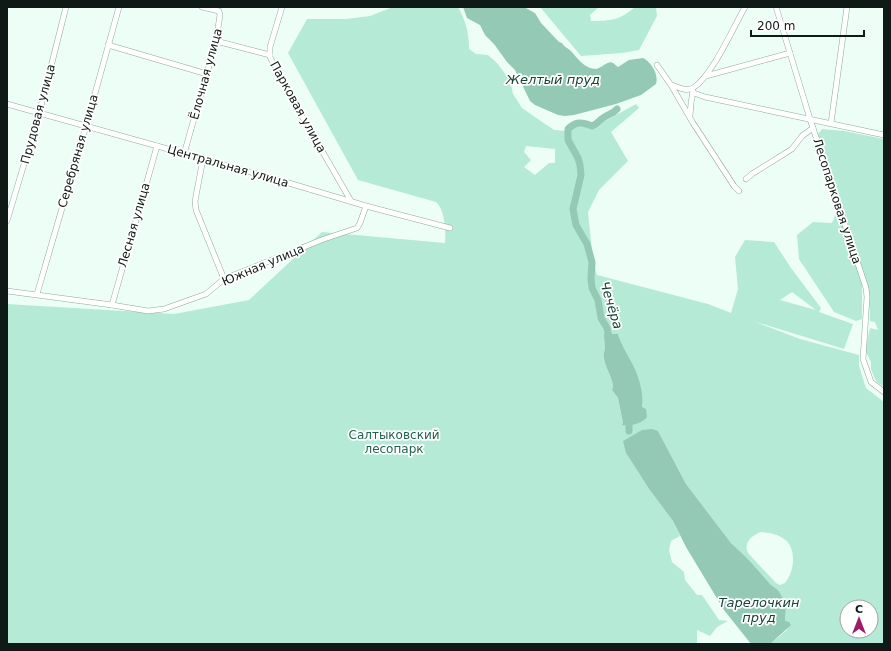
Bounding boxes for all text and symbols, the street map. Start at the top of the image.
scale bar [751,12,864,38]
text: 200 m [757,19,795,33]
street label: Ёлочная улица [186,27,225,121]
street label: Парковая улица [267,59,329,155]
street label: Прудовая улица [18,62,58,166]
water label: Желтый пруд [505,72,600,87]
street label: Серебряная улица [55,93,101,209]
street label: Лесопарковая улица [810,136,864,266]
street label: Центральная улица [166,142,290,190]
street label: Лесная улица [115,181,153,269]
street label: Южная улица [220,241,306,289]
water label: Чечёра [597,280,626,331]
park label: Салтыковский лесопарк [349,428,439,456]
water label: Тарелочкин пруд [719,595,800,625]
north arrow [839,599,879,639]
text: С [855,603,863,616]

